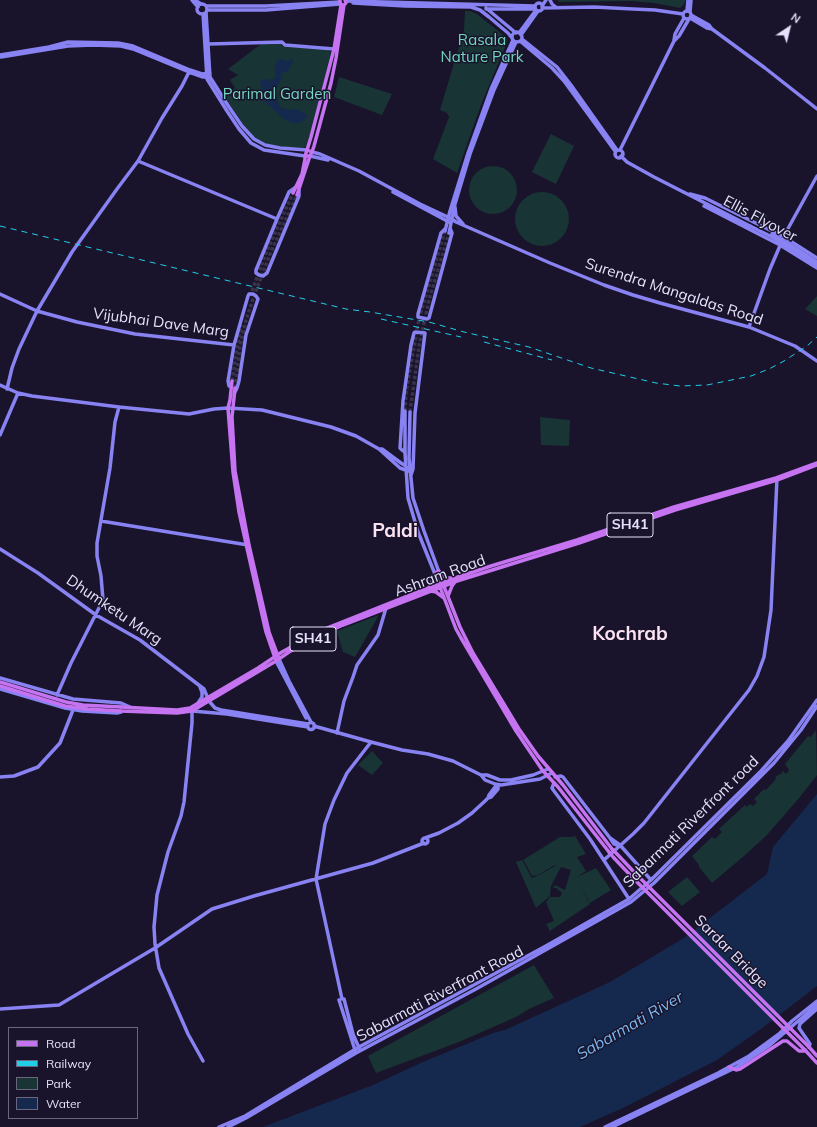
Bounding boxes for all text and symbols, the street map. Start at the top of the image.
north arrow [769,8,809,48]
text: N [788,10,803,26]
park label: Rasala Nature Park [440,31,524,66]
park label: Parimal Garden [223,85,331,103]
street label: Ellis Flyover [720,192,800,246]
street label: Surendra Mangaldas Road [583,255,765,329]
street label: Vijubhai Dave Marg [92,305,230,341]
road number: SH41 [607,513,653,537]
district label: Paldi [372,520,418,542]
street label: Ashram Road [392,551,488,601]
street label: Dhumketu Marg [63,571,165,649]
district label: Kochrab [592,623,668,645]
road number: SH41 [290,627,336,651]
street label: Sabarmati Riverfront road [620,753,762,891]
street label: Sardar Bridge [691,912,771,992]
street label: Sabarmati Riverfront Road [354,942,526,1046]
water label: Sabarmati River [573,988,687,1064]
legend [8,1027,138,1119]
text: Road [46,1036,75,1051]
text: Railway [46,1056,91,1071]
text: Park [46,1076,71,1091]
text: Water [46,1096,81,1111]

